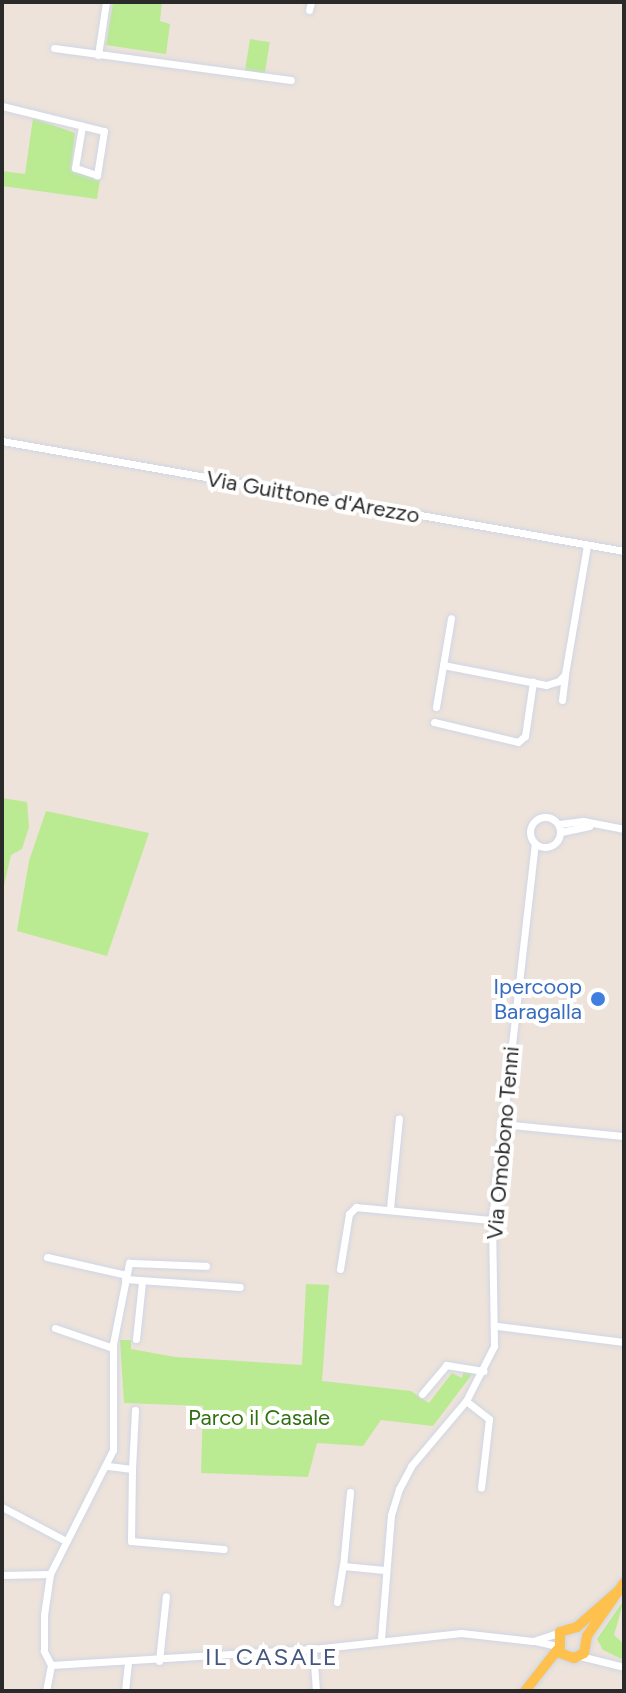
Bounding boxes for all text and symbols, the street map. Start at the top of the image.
street label: Via Guittone d'Arezzo [204,465,422,529]
place label: Ipercoop Baragalla [493,973,582,1024]
marker: Ipercoop Baragalla [589,990,607,1008]
street label: Via Omobono Tenni [481,1045,525,1241]
park label: Parco il Casale [188,1405,330,1431]
district label: IL CASALE [205,1643,339,1671]

